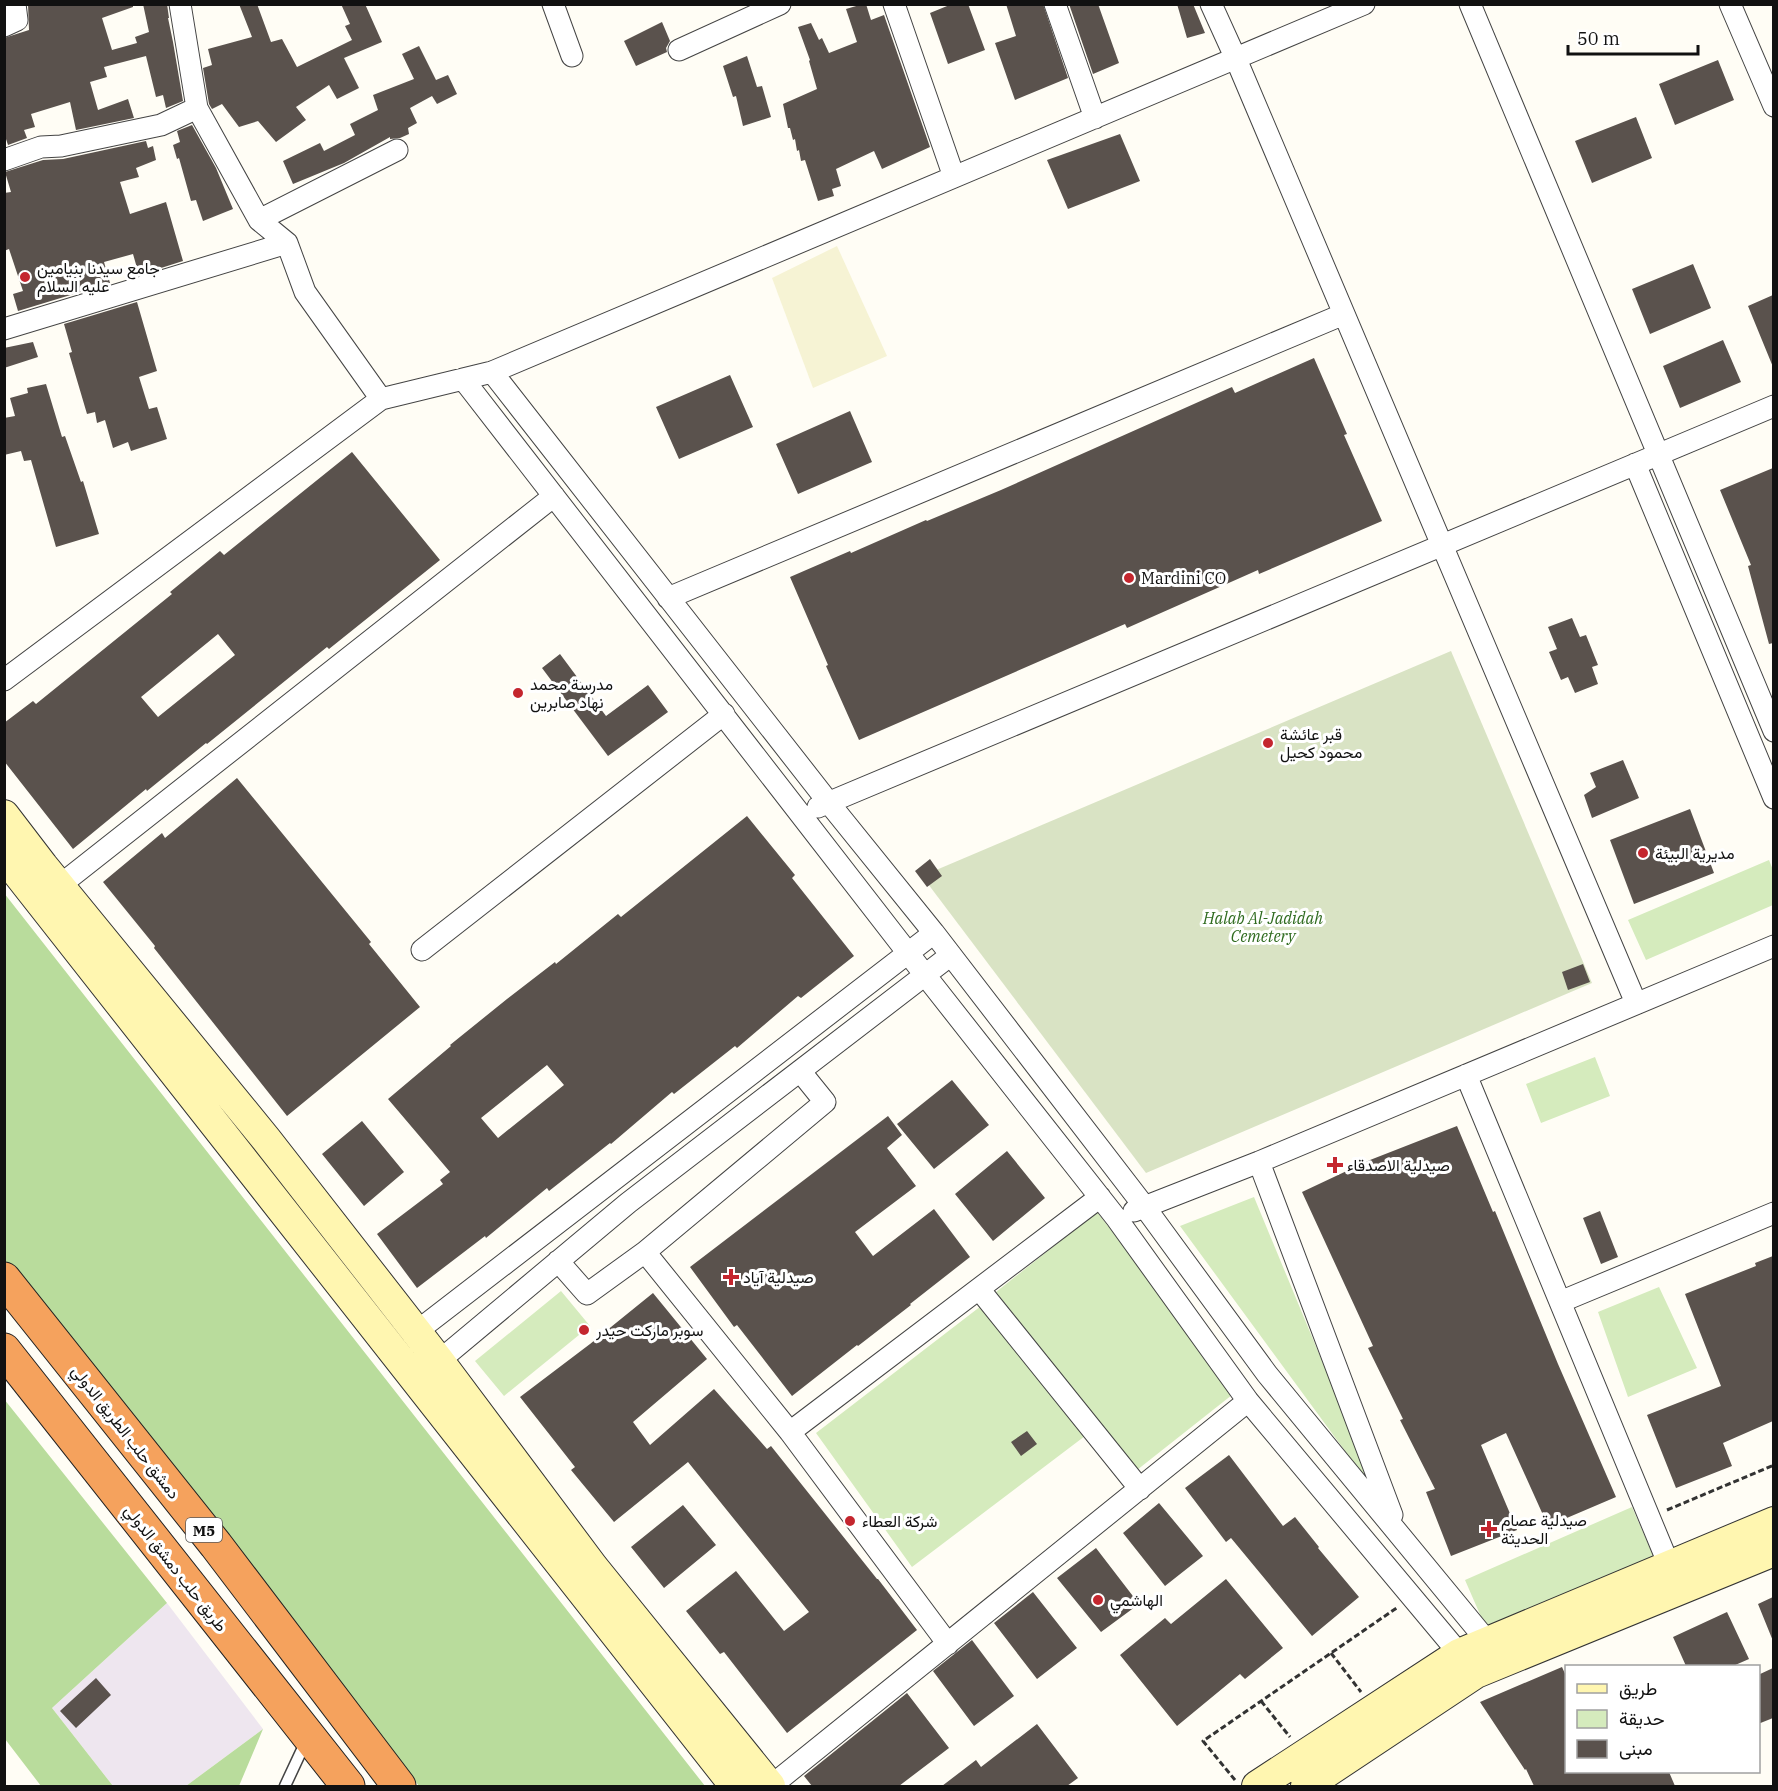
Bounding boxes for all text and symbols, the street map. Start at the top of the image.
scale bar [1568,18,1698,56]
text: 50 m [1577,27,1620,50]
place label: جامع سيدنا بنيامين عليه السلام [37,258,160,297]
marker: جامع سيدنا بنيامين عليه السلام [18,270,32,284]
place label: Mardini CO [1141,568,1226,588]
marker: Mardini CO [1122,571,1136,585]
place label: مدرسة محمد نهاد صابرين [530,674,613,713]
marker: مدرسة محمد نهاد صابرين [511,686,525,700]
place label: قبر عائشة محمود كحيل [1280,724,1362,763]
marker: قبر عائشة محمود كحيل [1261,736,1275,750]
place label: مديرية البيئة [1655,843,1734,864]
marker: مديرية البيئة [1636,846,1650,860]
park label: Halab Al-Jadidah Cemetery [1202,908,1323,946]
place label: صيدلية الاصدقاء [1347,1155,1450,1175]
marker: صيدلية الاصدقاء [1328,1158,1342,1172]
place label: صيدلية آياد [743,1267,814,1287]
marker: صيدلية آياد [724,1270,738,1284]
place label: سوبر ماركت حيدر [595,1320,703,1341]
marker: سوبر ماركت حيدر [577,1323,591,1337]
street label: دمشق حلب الطريق الدولي [64,1361,184,1505]
street label: طريق حلب دمشق الدولي [117,1501,232,1638]
place label: صيدلية عصام الحديثة [1501,1510,1587,1548]
place label: شركة العطاء [862,1511,937,1532]
marker: شركة العطاء [843,1514,857,1528]
road number: M5 [186,1518,222,1542]
marker: صيدلية عصام الحديثة [1482,1522,1496,1536]
place label: الهاشمي [1110,1590,1163,1614]
marker: الهاشمي [1091,1593,1105,1607]
legend [1565,1665,1760,1773]
text: طريق [1619,1677,1657,1700]
text: حديقة [1619,1707,1665,1730]
text: مبنى [1619,1737,1653,1760]

